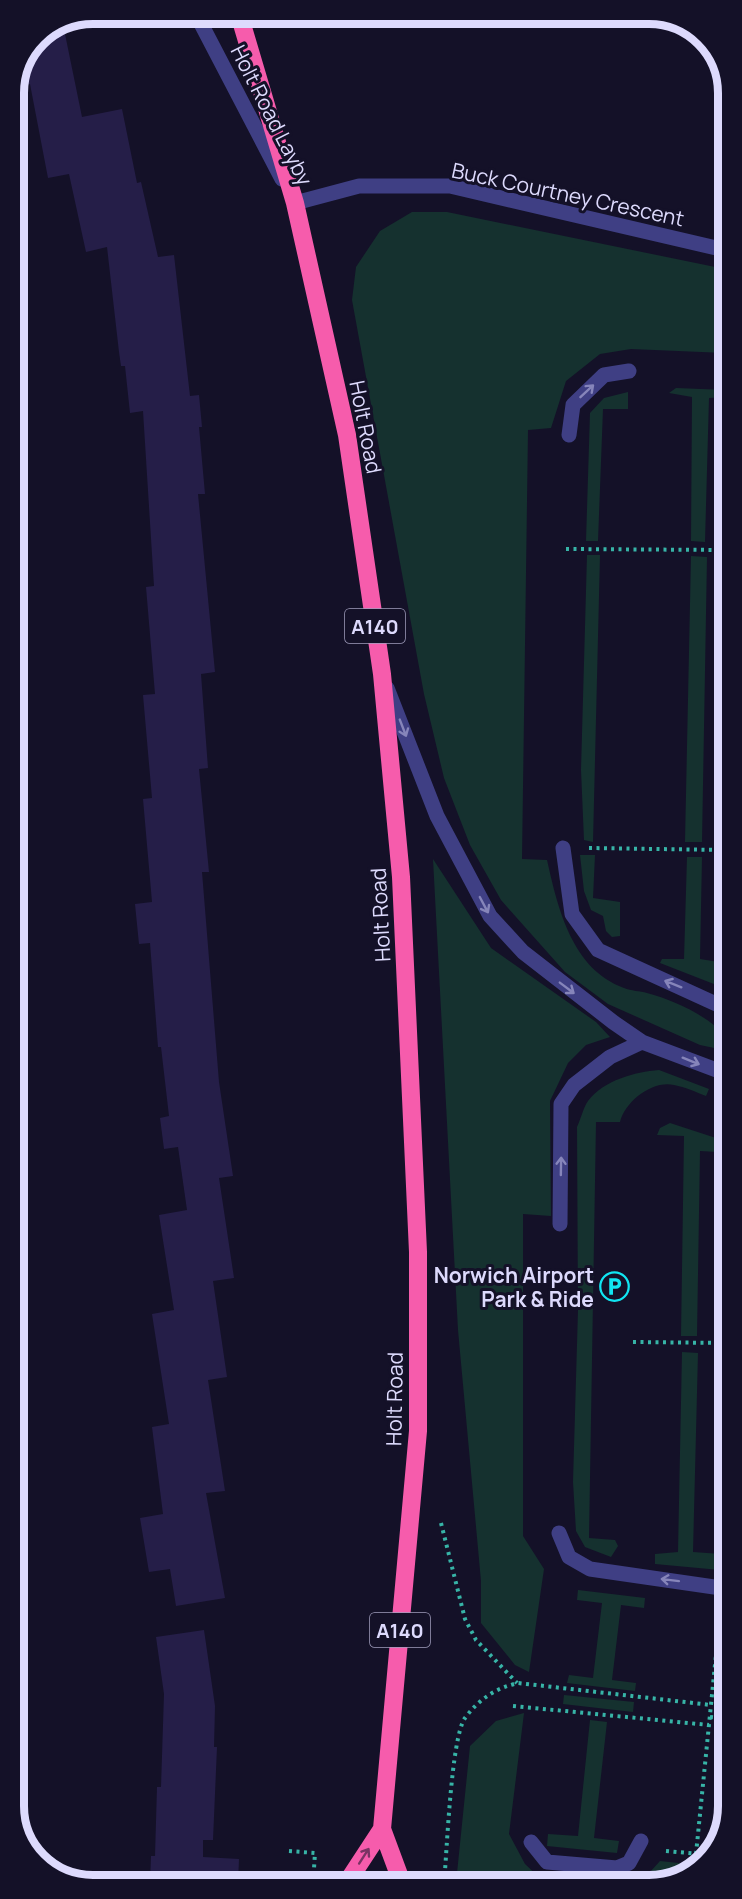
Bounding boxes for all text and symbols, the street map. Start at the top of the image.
street label: Holt Road Layby [225,40,319,190]
street label: Buck Courtney Crescent [449,156,687,232]
street label: Holt Road [343,378,389,476]
one-way arrow [579,384,594,398]
road number: A140 [345,609,405,643]
one-way arrow [398,718,409,737]
street label: Holt Road [364,867,396,963]
one-way arrow [479,896,490,914]
one-way arrow [665,978,683,989]
one-way arrow [559,981,575,994]
one-way arrow [681,1056,699,1067]
one-way arrow [555,1156,567,1176]
place label: Norwich Airport Park & Ride [434,1261,594,1313]
parking icon: Norwich Airport Park & Ride [599,1271,631,1303]
street label: Holt Road [379,1352,409,1446]
one-way arrow [661,1575,680,1586]
road number: A140 [370,1613,430,1647]
one-way arrow [358,1848,371,1865]

